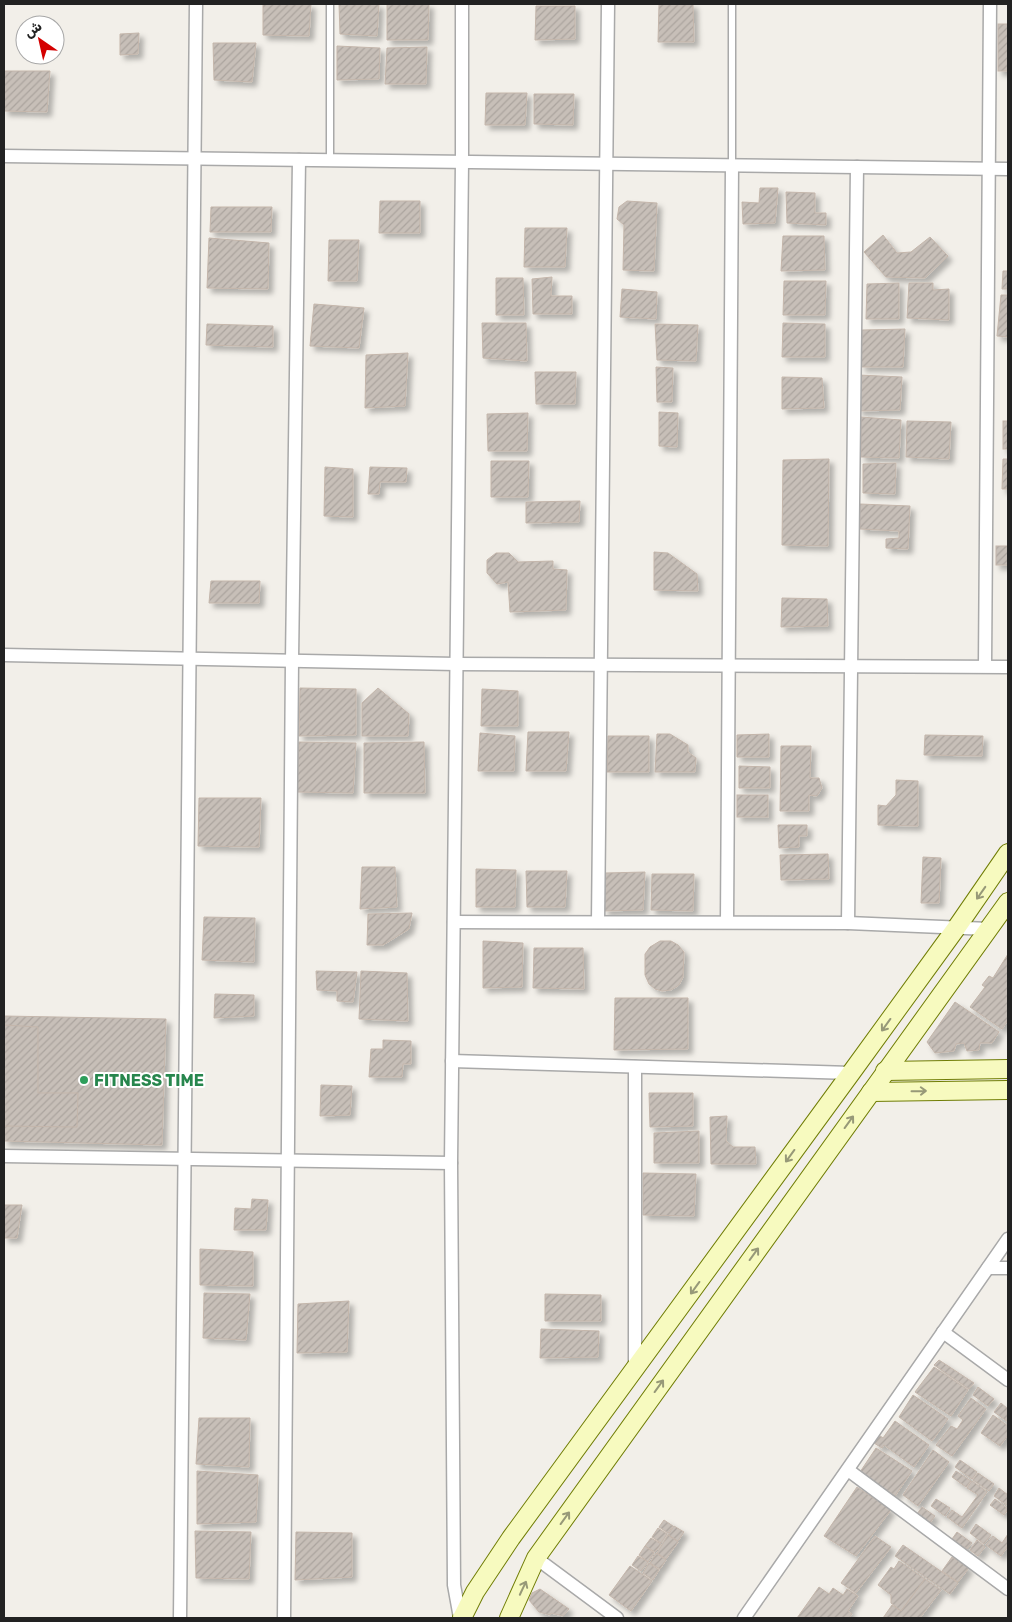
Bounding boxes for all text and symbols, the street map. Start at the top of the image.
north arrow [15,15,65,65]
text: ش [21,17,45,42]
one-way arrow [975,886,986,900]
one-way arrow [881,1018,891,1032]
place label: FITNESS TIME [94,1071,204,1090]
marker: FITNESS TIME [78,1074,90,1086]
one-way arrow [911,1086,927,1096]
one-way arrow [844,1115,854,1129]
one-way arrow [785,1149,795,1163]
one-way arrow [749,1247,759,1261]
one-way arrow [690,1281,700,1295]
one-way arrow [654,1380,665,1393]
one-way arrow [560,1512,570,1526]
one-way arrow [518,1581,528,1596]

